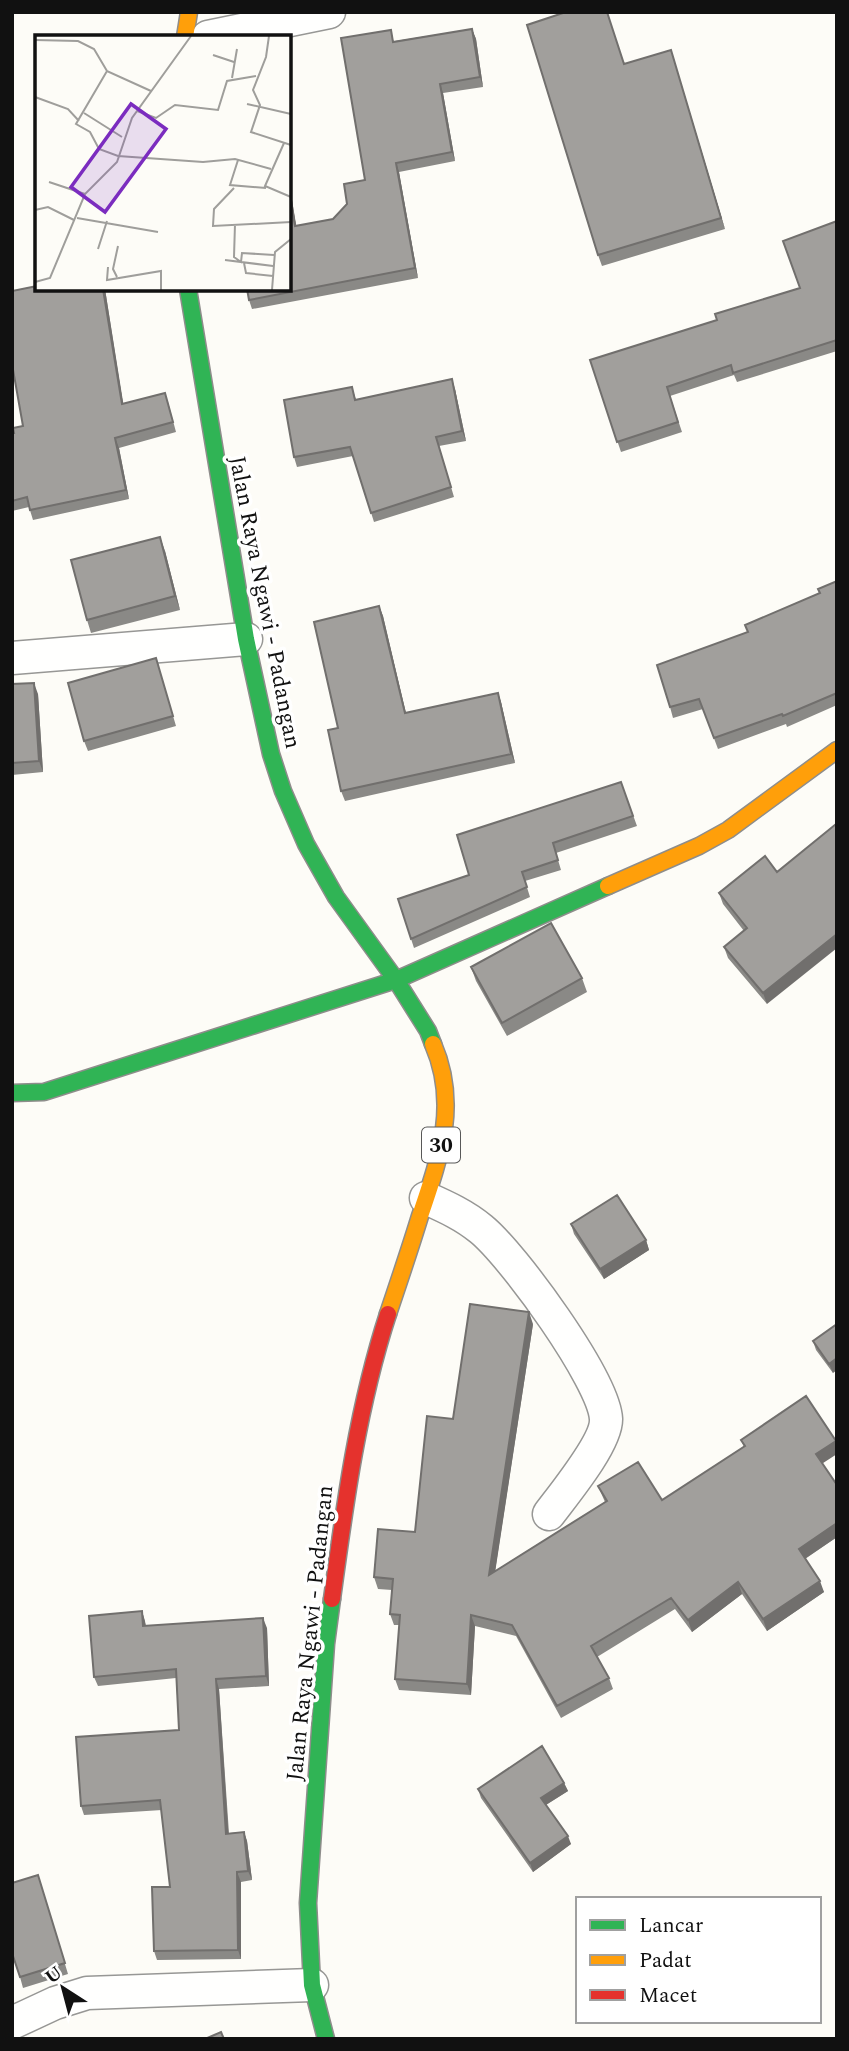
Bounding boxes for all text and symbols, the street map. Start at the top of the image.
inset map [35,35,290,290]
street label: Jalan Raya Ngawi - Padangan [219,453,310,752]
road number: 30 [422,1128,460,1162]
street label: Jalan Raya Ngawi - Padangan [278,1483,343,1783]
legend [576,1897,821,2023]
text: Lancar [639,1910,703,1942]
text: Padat [639,1945,692,1977]
north arrow [28,1953,98,2023]
text: U [39,1959,69,1992]
text: Macet [639,1980,697,2012]

